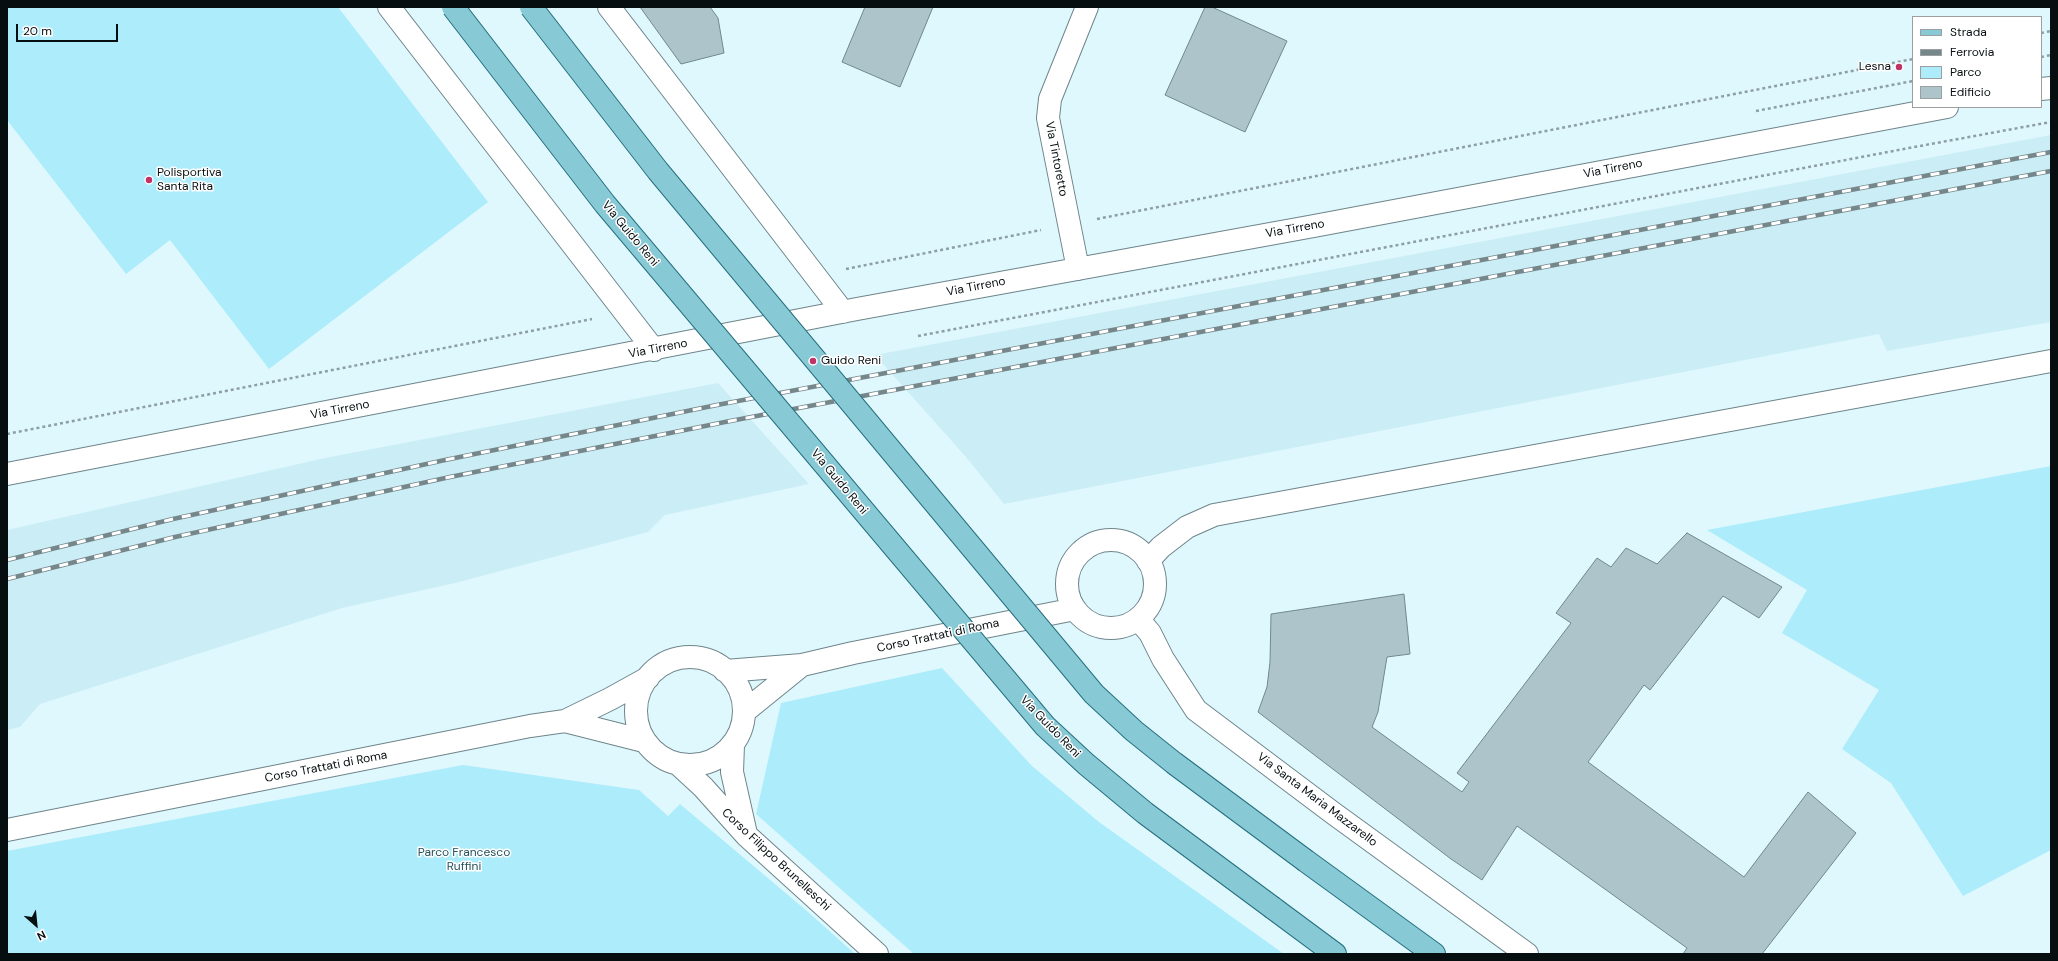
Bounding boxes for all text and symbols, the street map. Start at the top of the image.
scale bar [18,16,120,42]
legend [1912,16,2042,108]
text: 20 m [23,23,52,39]
text: Strada [1950,24,1987,40]
text: Ferrovia [1950,44,1994,60]
place label: Lesna [1859,60,1891,74]
marker: Lesna [1894,62,1904,72]
text: Parco [1950,64,1981,80]
text: Edificio [1950,84,1991,100]
street label: Via Tintoretto [1042,120,1070,198]
street label: Via Tirreno [1582,156,1644,182]
place label: Polisportiva Santa Rita [157,166,222,194]
marker: Polisportiva Santa Rita [144,175,154,185]
street label: Via Guido Reni [599,198,661,270]
street label: Via Tirreno [1264,217,1326,241]
street label: Via Tirreno [945,274,1007,300]
street label: Via Tirreno [627,336,689,362]
place label: Guido Reni [821,354,881,368]
marker: Guido Reni [808,356,818,366]
street label: Via Tirreno [309,397,371,423]
street label: Via Guido Reni [808,446,870,518]
street label: Corso Trattati di Roma [876,616,1000,656]
street label: Via Guido Reni [1017,693,1083,761]
street label: Corso Trattati di Roma [263,748,389,786]
street label: Via Santa Maria Mazzarello [1254,750,1380,850]
street label: Corso Filippo Brunelleschi [719,806,833,914]
park label: Parco Francesco Ruffini [418,846,510,874]
north arrow [16,905,56,945]
text: N [35,928,48,944]

